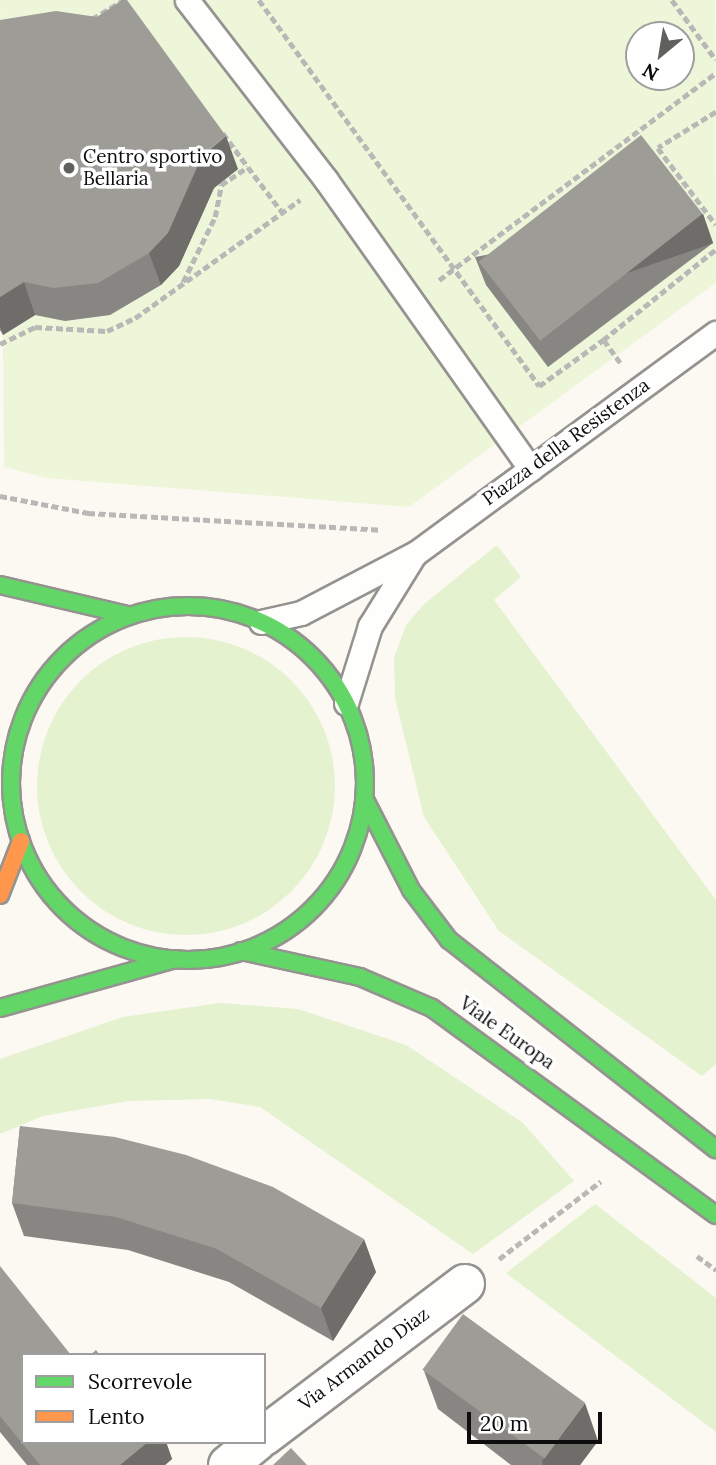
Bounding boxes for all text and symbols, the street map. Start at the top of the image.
north arrow [625,21,695,91]
text: N [638,58,663,87]
place label: Centro sportivo Bellaria [83,146,222,190]
marker: Centro sportivo Bellaria [61,160,77,176]
street label: Piazza della Resistenza [478,374,654,510]
street label: Viale Europa [455,992,559,1074]
street label: Via Armando Diaz [294,1303,434,1415]
legend [21,1353,266,1444]
text: Scorrevole [88,1368,192,1395]
scale bar [471,1398,606,1442]
text: Lento [88,1403,145,1430]
text: 20 m [480,1410,529,1437]

